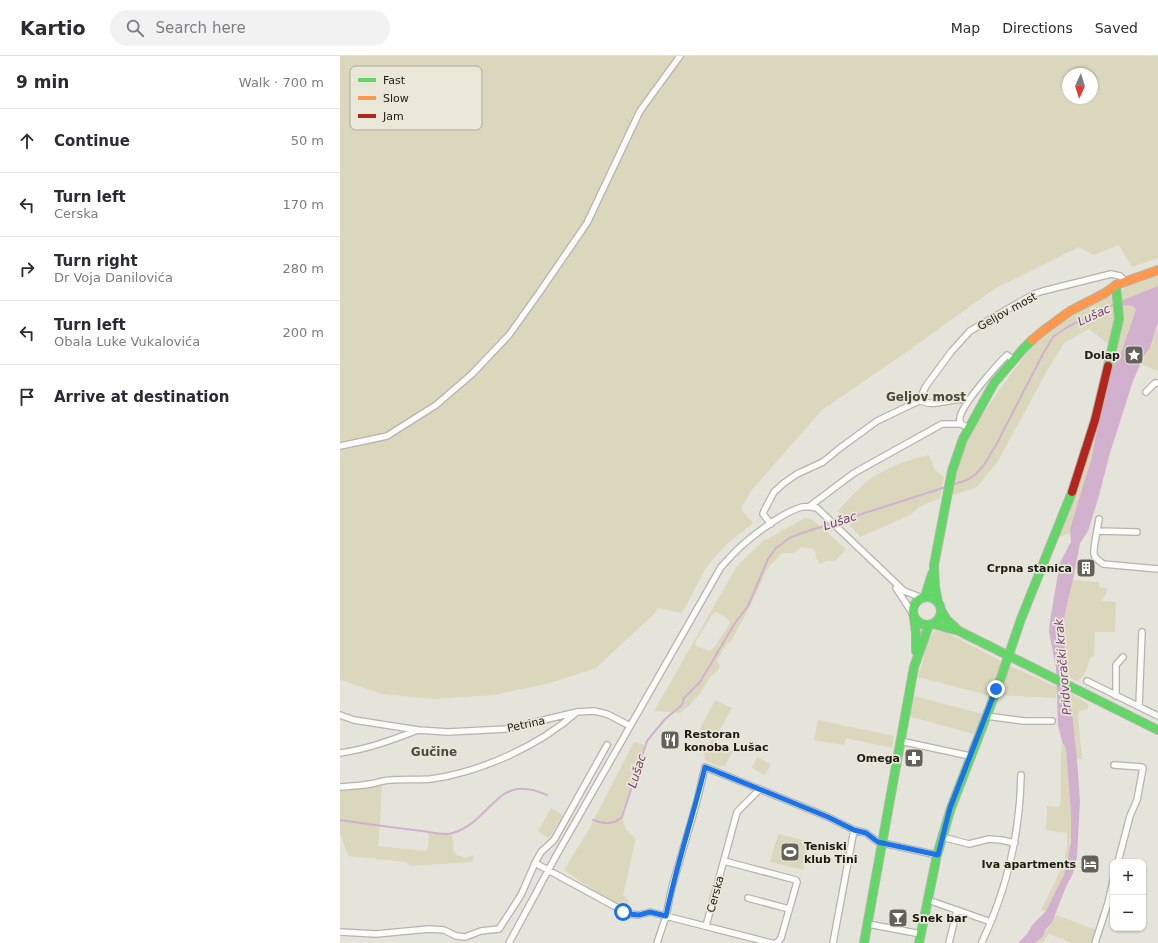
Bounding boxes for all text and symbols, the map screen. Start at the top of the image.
search box [110,10,390,46]
text: Kartio [20,17,86,39]
icon: search [124,17,146,39]
text: Search here [156,19,246,37]
text: Map [951,20,980,36]
text: Directions [1002,20,1073,36]
text: Saved [1095,20,1138,36]
legend [350,66,482,130]
north arrow [1062,68,1098,104]
text: 9 min [16,72,69,92]
text: Fast [383,74,406,87]
text: Walk · 700 m [239,75,324,90]
text: Slow [383,92,409,105]
text: Jam [382,110,404,123]
icon: ahead [16,130,38,152]
text: Continue [54,132,130,150]
text: 50 m [291,133,324,148]
text: Turn left [54,188,126,206]
icon: left [16,194,38,216]
text: 170 m [282,197,324,212]
text: Cerska [54,206,98,221]
text: Turn right [54,252,138,270]
icon: right [16,258,38,280]
text: 280 m [282,261,324,276]
text: Dr Voja Danilovića [54,270,173,285]
street label: Geljov most [975,290,1040,333]
water label: Lušac [1075,301,1113,329]
text: Turn left [54,316,126,334]
icon: left [16,322,38,344]
text: 200 m [282,325,324,340]
text: Obala Luke Vukalovića [54,334,200,349]
place icon: Dolap [1123,344,1145,366]
place label: Dolap [1084,349,1120,362]
icon: arrive [16,386,38,408]
text: Arrive at destination [54,388,229,406]
district label: Geljov most [886,390,966,404]
water label: Lušac [821,509,859,533]
building icon: Crpna stanica [1075,557,1097,579]
place label: Crpna stanica [987,562,1072,575]
water label: Pridvorački krak [1052,617,1074,716]
route end [987,680,1005,698]
street label: Petrina [506,714,546,735]
place label: Restoran konoba Lušac [684,728,768,754]
restaurant icon: Restoran konoba Lušac [659,729,681,751]
district label: Gučine [411,745,457,759]
pharmacy icon: Omega [903,747,925,769]
water label: Lušac [625,752,649,790]
place label: Omega [856,752,900,765]
place label: Teniski klub Tini [804,840,858,866]
sports icon: Teniski klub Tini [779,841,801,863]
hotel icon: Iva apartments [1079,853,1101,875]
place label: Iva apartments [982,858,1076,871]
map controls [1110,859,1146,931]
button: + [1110,859,1146,895]
street label: Cerska [704,874,727,914]
button: − [1110,895,1146,931]
route start [614,903,632,921]
bar icon: Snek bar [887,907,909,929]
place label: Snek bar [912,912,968,925]

